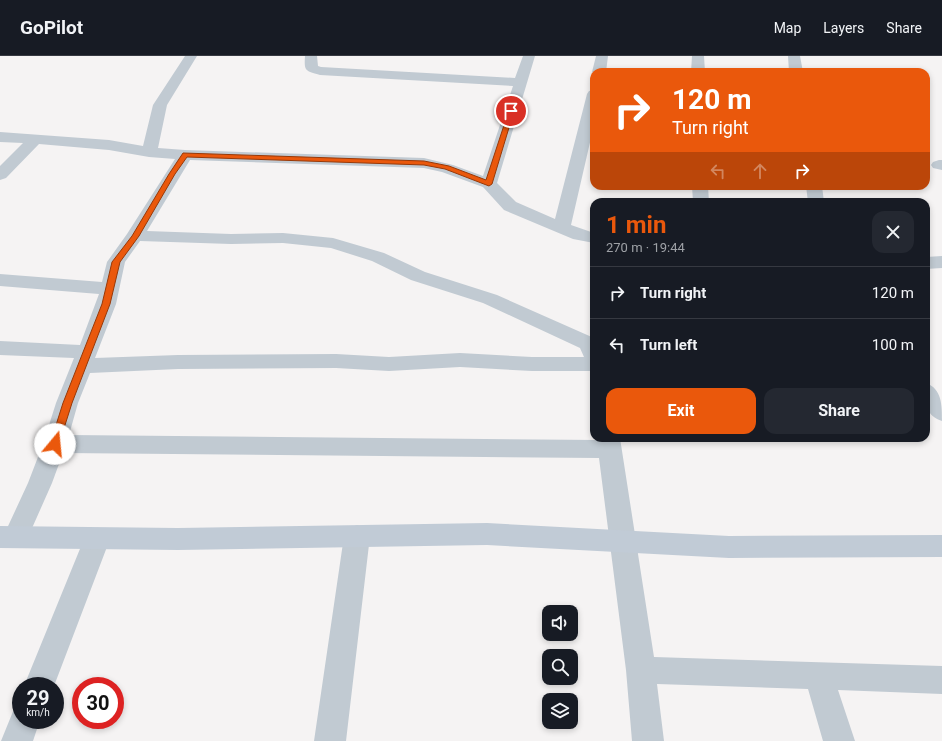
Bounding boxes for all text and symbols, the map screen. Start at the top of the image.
text: GoPilot [20,16,83,39]
text: Map [774,20,801,36]
text: Layers [823,20,864,36]
text: Share [886,20,922,36]
text: 120 m [672,83,751,116]
icon: right [606,84,658,136]
pin [494,94,528,128]
icon: arrive [500,100,522,122]
text: Turn right [672,117,749,138]
icon: left [707,160,729,182]
icon: ahead [749,160,771,182]
icon: right [791,160,813,182]
text: 1 min [606,211,666,239]
button: close [872,211,914,253]
text: 270 m · 19:44 [606,240,685,255]
icon: right [606,282,628,304]
text: Turn right [640,284,706,302]
text: 120 m [872,284,914,302]
icon: left [606,334,628,356]
text: Turn left [640,336,697,354]
text: 100 m [872,336,914,354]
button: Exit [606,388,756,434]
button: Share [764,388,914,434]
position arrow [34,423,76,465]
map controls [542,605,578,729]
button: sound [542,605,578,641]
button: search [542,649,578,685]
speed limit sign: 30 [72,677,124,729]
text: 29 [27,686,49,710]
button: layers [542,693,578,729]
text: km/h [26,707,50,718]

